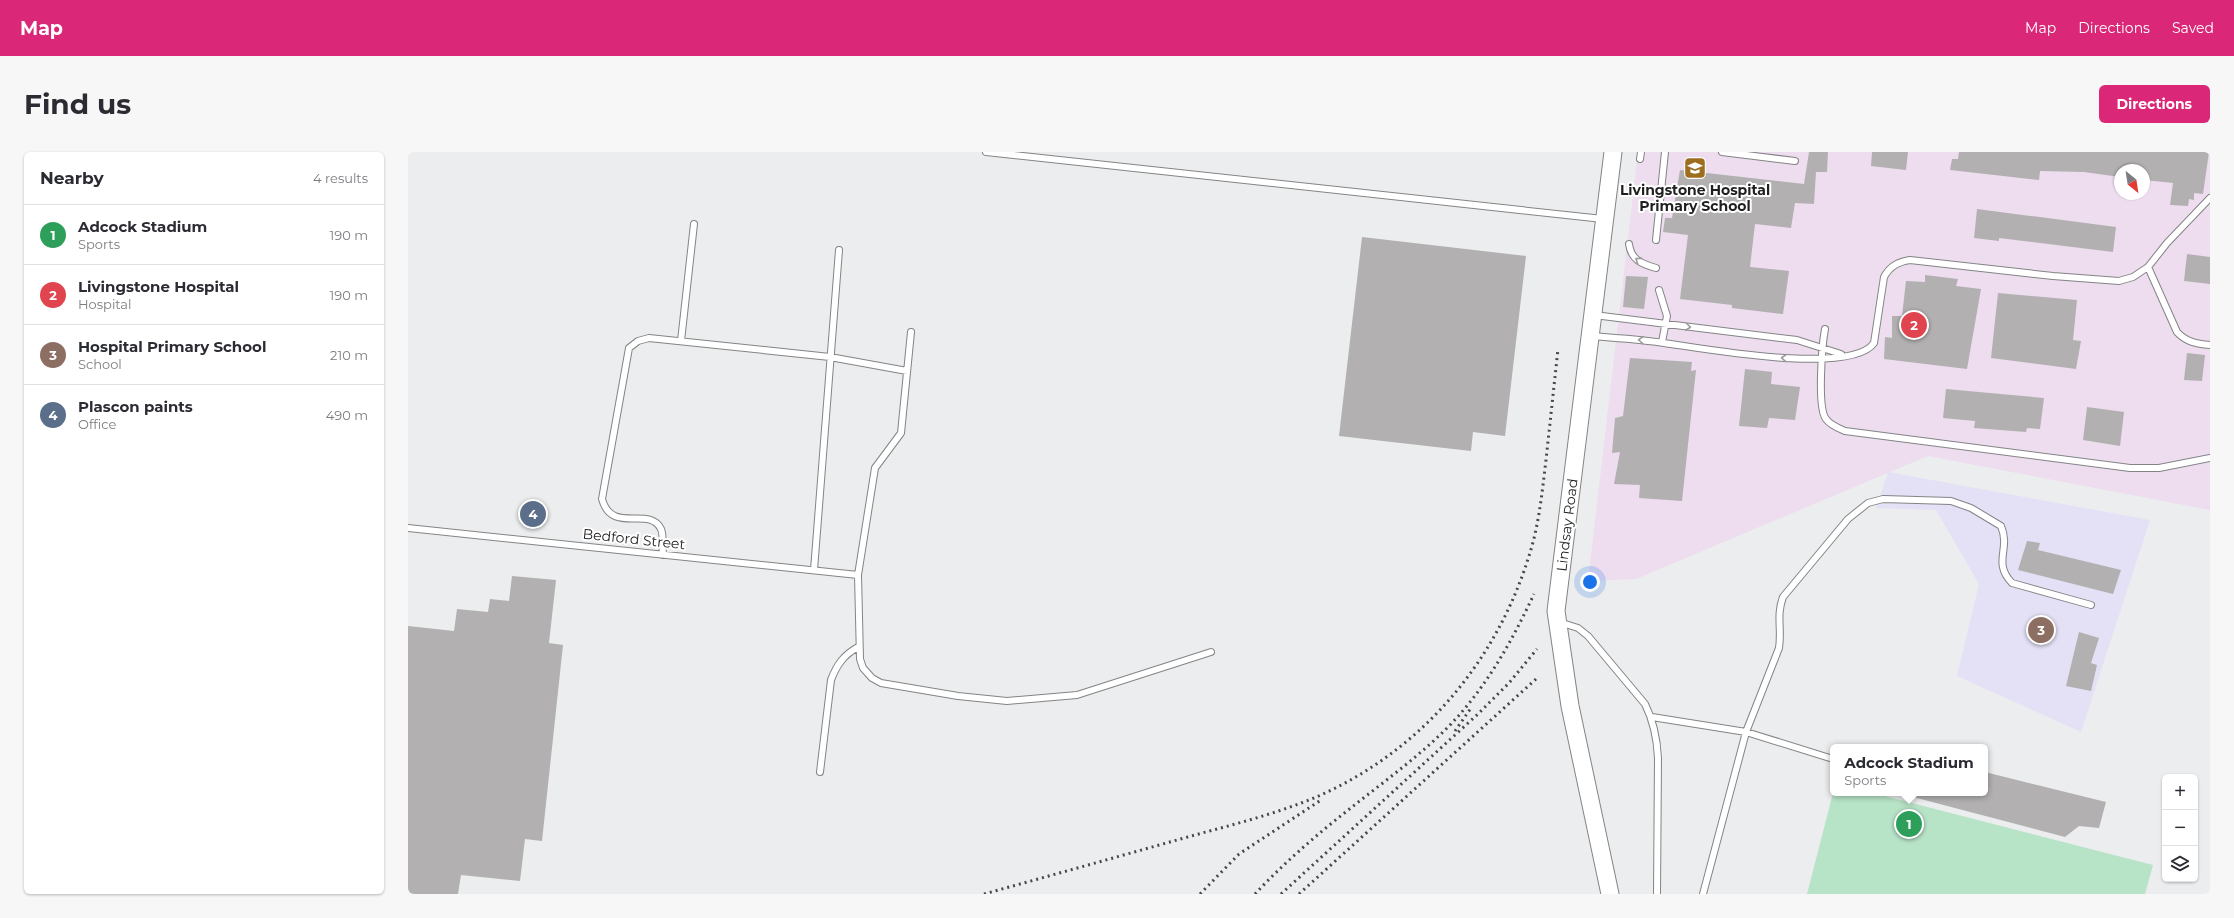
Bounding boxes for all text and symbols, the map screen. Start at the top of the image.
text: Map [20,17,63,40]
text: Map [2025,19,2056,37]
text: Directions [2078,19,2150,37]
text: Saved [2172,19,2214,37]
button: Directions [2099,85,2210,123]
text: Find us [24,87,131,121]
school or university icon: Livingstone Hospital Primary School [1682,155,1708,181]
north arrow [2114,164,2150,200]
text: Nearby [40,168,104,188]
text: 4 results [313,170,368,186]
place label: Livingstone Hospital Primary School [1620,181,1770,215]
text: Adcock Stadium [78,217,207,236]
text: 1 [50,227,56,243]
text: 190 m [330,227,368,243]
text: Sports [78,236,120,252]
one-way arrow [1636,258,1643,265]
text: Livingstone Hospital [78,277,239,296]
text: 2 [49,287,57,303]
text: 190 m [330,287,368,303]
text: Hospital [78,296,131,312]
pin: 2 [1901,310,1927,340]
one-way arrow [1685,322,1691,331]
one-way arrow [1638,336,1644,345]
text: Hospital Primary School [78,337,266,356]
text: 3 [49,347,57,363]
text: 210 m [330,347,368,363]
one-way arrow [1780,354,1787,363]
text: School [78,356,122,372]
text: Plascon paints [78,397,193,416]
text: 4 [49,407,57,423]
text: 490 m [326,407,368,423]
text: Office [78,416,116,432]
street label: Lindsay Road [1552,477,1582,573]
pin: 4 [520,499,546,529]
street label: Bedford Street [582,525,686,553]
your location [1580,572,1600,592]
pin: 3 [2028,615,2054,645]
popup [1830,744,1988,796]
text: Adcock Stadium [1844,753,1974,772]
text: Sports [1844,772,1886,788]
map controls [2162,774,2198,882]
button: + [2162,774,2198,810]
pin: 1 [1896,809,1922,839]
button: − [2162,810,2198,846]
button: layers [2162,846,2198,882]

